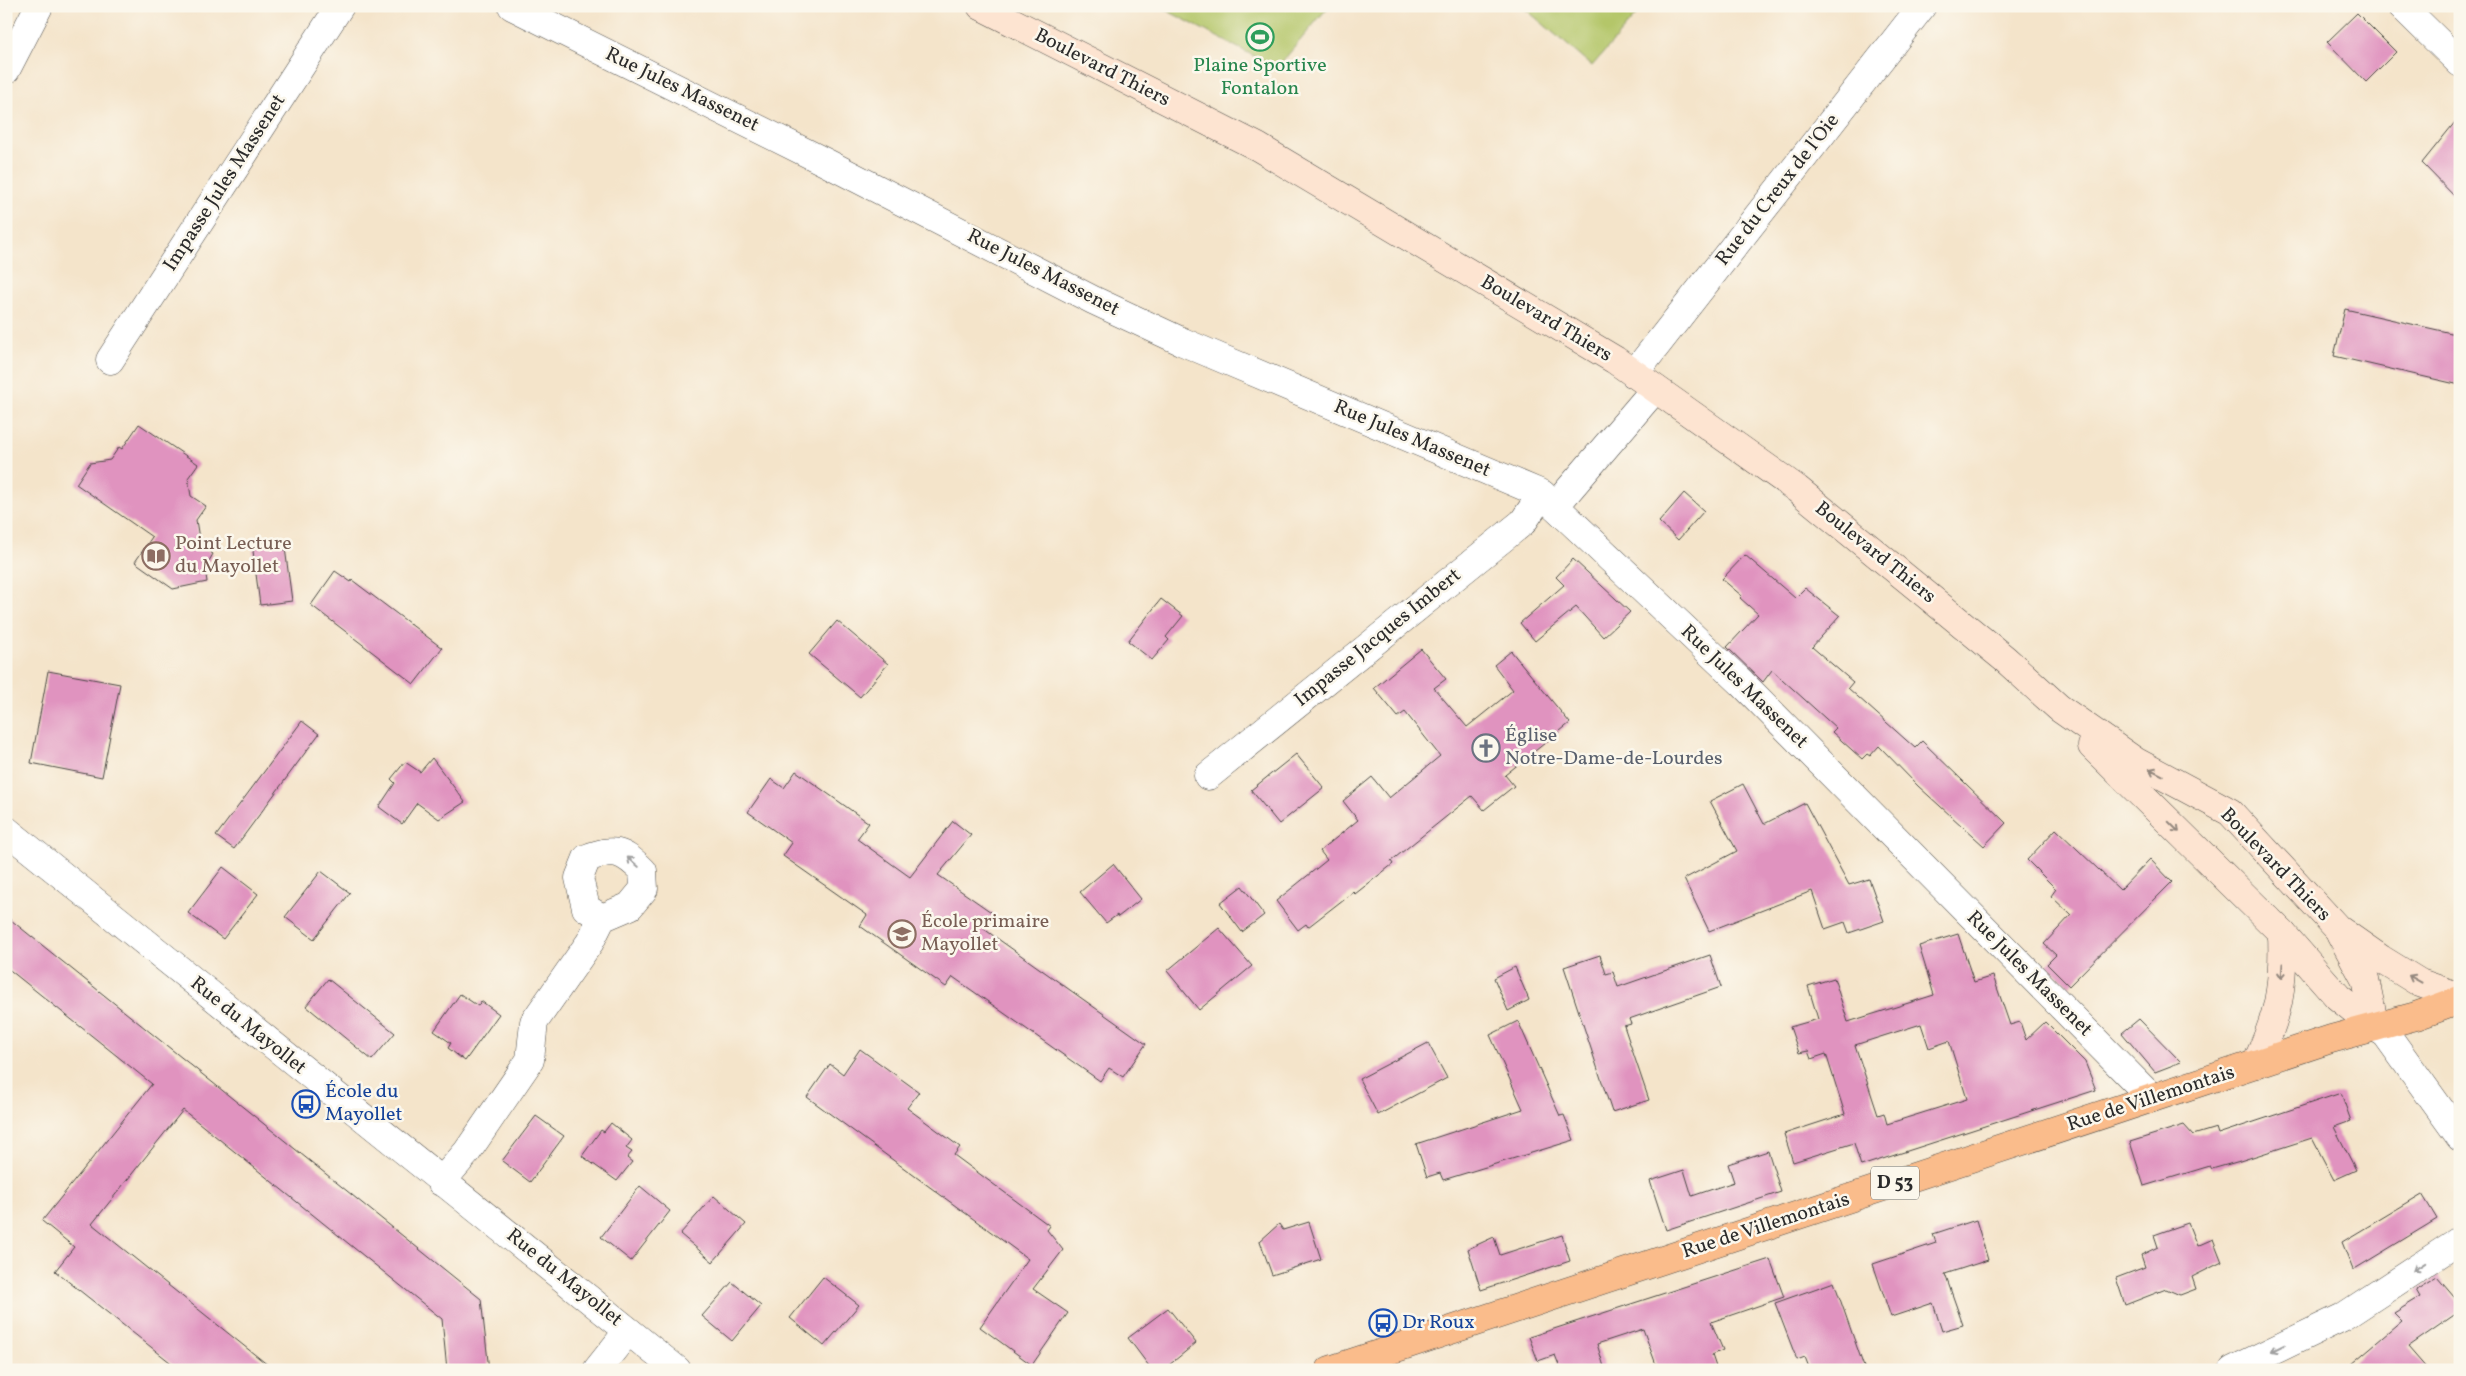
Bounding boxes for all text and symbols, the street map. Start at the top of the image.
street label: Boulevard Thiers [1029,22,1175,114]
sports icon: Plaine Sportive Fontalon [1245,22,1275,52]
street label: Rue Jules Massenet [600,41,764,139]
place label: Plaine Sportive Fontalon [1193,52,1327,103]
street label: Impasse Jules Massenet [157,89,293,277]
street label: Rue du Creux de l'Oie [1710,108,1846,272]
street label: Rue Jules Massenet [962,222,1124,324]
street label: Boulevard Thiers [1475,269,1617,369]
street label: Rue Jules Massenet [1329,393,1495,485]
street label: Boulevard Thiers [1808,495,1942,611]
place label: Point Lecture du Mayollet [175,530,292,581]
library icon: Point Lecture du Mayollet [141,541,171,571]
street label: Impasse Jacques Imbert [1289,562,1467,714]
street label: Rue Jules Massenet [1674,619,1814,755]
place label: Église Notre-Dame-de-Lourdes [1505,722,1723,773]
church icon: Église Notre-Dame-de-Lourdes [1471,733,1501,763]
one-way arrow [2149,767,2164,776]
street label: Boulevard Thiers [2213,802,2337,928]
one-way arrow [2167,821,2180,833]
one-way arrow [626,856,639,867]
street label: Rue Jules Massenet [1960,905,2098,1043]
place label: École primaire Mayollet [921,908,1049,959]
school or university icon: École primaire Mayollet [887,919,917,949]
one-way arrow [2278,963,2287,979]
street label: Rue du Mayollet [184,970,312,1082]
one-way arrow [2407,974,2422,984]
street label: Rue de Villemontais [2064,1059,2238,1139]
place label: École du Mayollet [325,1078,403,1129]
bus stop icon: École du Mayollet [291,1089,321,1119]
road number: D 53 [1871,1166,1919,1200]
street label: Rue de Villemontais [1679,1186,1853,1266]
street label: Rue du Mayollet [500,1222,628,1334]
one-way arrow [2412,1262,2426,1272]
bus stop icon: Dr Roux [1368,1308,1398,1338]
place label: Dr Roux [1402,1309,1475,1337]
one-way arrow [2271,1343,2286,1353]

